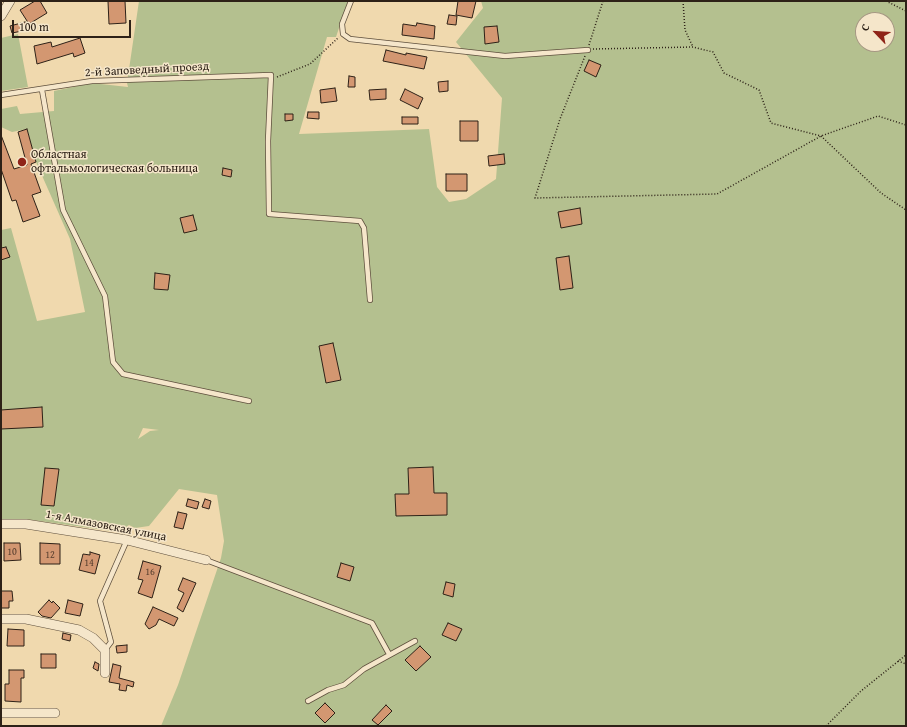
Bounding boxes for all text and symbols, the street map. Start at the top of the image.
scale bar [14,12,133,38]
north arrow [855,12,895,52]
text: 100 m [19,18,49,35]
text: С [856,21,874,34]
street label: 2-й Заповедный проезд [85,60,209,80]
place label: Областная офтальмологическая больница [31,148,198,176]
marker: Областная офтальмологическая больница [16,156,28,168]
street label: 1-я Алмазовская улица [45,507,167,545]
house number: 10 [7,546,17,558]
house number: 12 [45,549,55,561]
house number: 14 [84,557,94,569]
house number: 16 [145,566,155,578]

